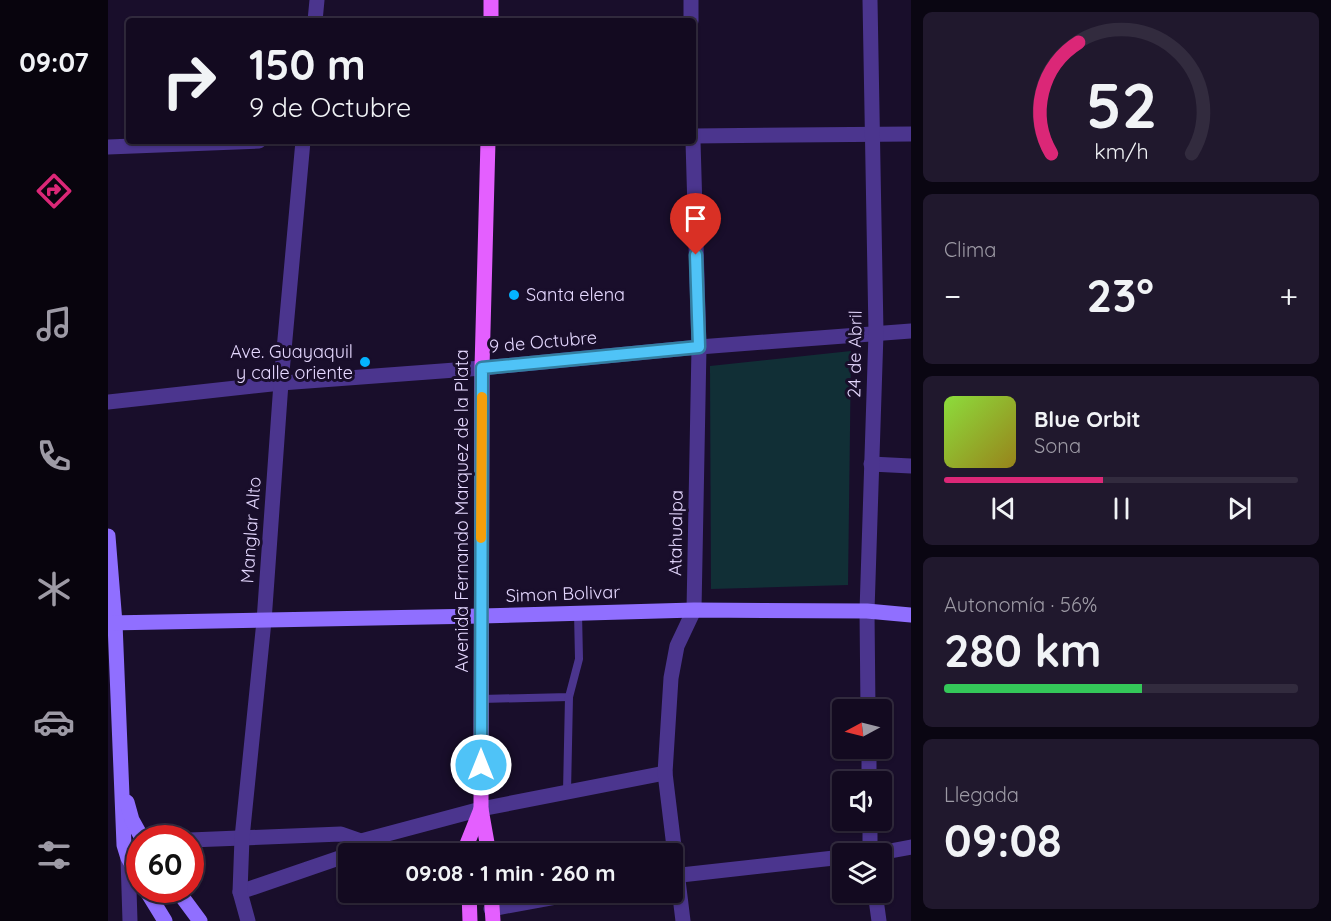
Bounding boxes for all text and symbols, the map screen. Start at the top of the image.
text: 150 m [249,38,366,91]
icon: right [150,42,228,120]
text: 09:07 [19,45,89,79]
text: 52 [1085,66,1157,144]
text: 9 de Octubre [249,90,411,124]
text: km/h [1094,138,1148,164]
icon: directions [33,170,75,212]
pin [670,193,721,255]
icon: arrive [679,202,712,235]
text: Clima [944,237,996,262]
text: 23° [1087,267,1154,323]
text: − [944,275,961,316]
text: + [1279,275,1298,316]
place label: Santa elena [526,283,625,306]
marker: Santa elena [507,288,521,302]
icon: music [33,303,75,345]
street label: 24 de Abril [842,310,867,398]
street label: 9 de Octubre [488,325,598,358]
place label: Ave. Guayaquil y calle oriente [230,340,353,384]
street label: Avenida Fernando Marquez de la Plata [450,349,473,673]
marker: Ave. Guayaquil y calle oriente [358,355,372,369]
text: Blue Orbit [1034,405,1140,433]
text: Sona [1034,433,1081,458]
icon: phone [33,435,75,477]
street label: Manglar Alto [235,476,266,584]
street label: Atahualpa [663,490,688,576]
icon: previous [987,492,1020,525]
icon: pause [1105,492,1138,525]
icon: next [1223,492,1256,525]
icon: climate [33,568,75,610]
street label: Simon Bolivar [505,580,621,607]
text: Autonomía · 56% [944,592,1097,617]
text: 280 km [944,622,1102,678]
north arrow [832,699,892,759]
map controls [832,699,892,903]
icon: car [33,701,75,743]
position arrow [449,733,513,797]
button: sound [832,771,892,831]
text: Llegada [944,782,1019,807]
text: 09:08 [944,812,1062,868]
speed limit sign: 60 [126,825,204,903]
icon: filters [33,834,75,876]
button: layers [832,843,892,903]
text: 09:08 · 1 min · 260 m [406,859,615,887]

